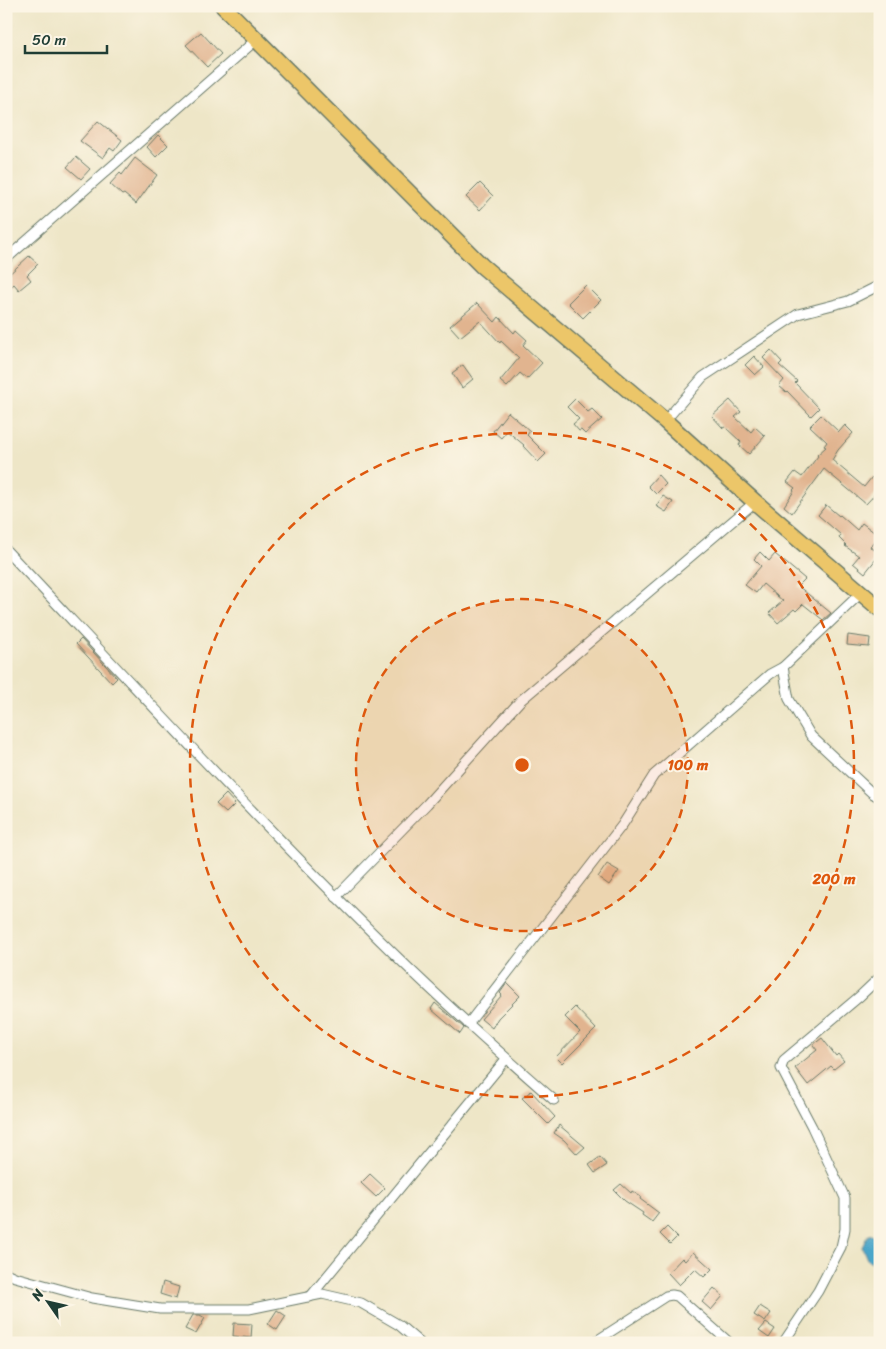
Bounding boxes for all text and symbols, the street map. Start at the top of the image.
scale bar [25,22,108,54]
text: 50 m [32,27,67,53]
text: 100 m [668,752,709,778]
centre of rings [513,756,531,774]
text: 200 m [811,866,856,892]
north arrow [22,1276,72,1326]
text: N [24,1284,51,1307]

